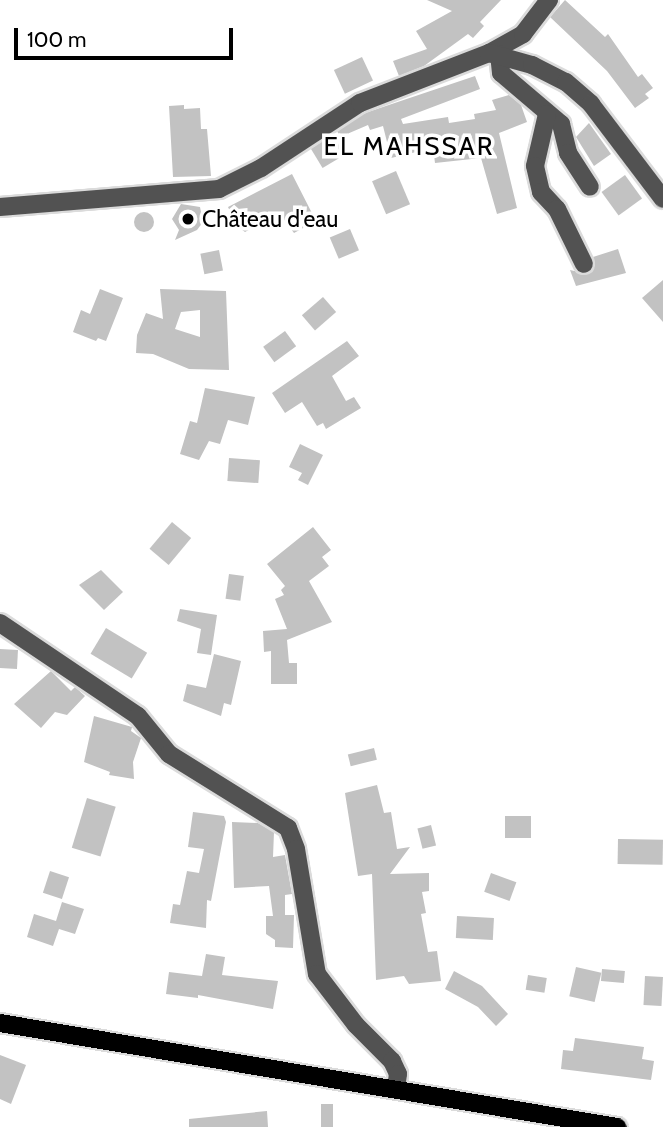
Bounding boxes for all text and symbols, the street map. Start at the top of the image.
scale bar [18,14,236,58]
text: 100 m [27,27,86,52]
district label: EL MAHSSAR [325,131,493,163]
place label: Château d'eau [202,205,338,233]
marker: Château d'eau [180,211,196,227]

